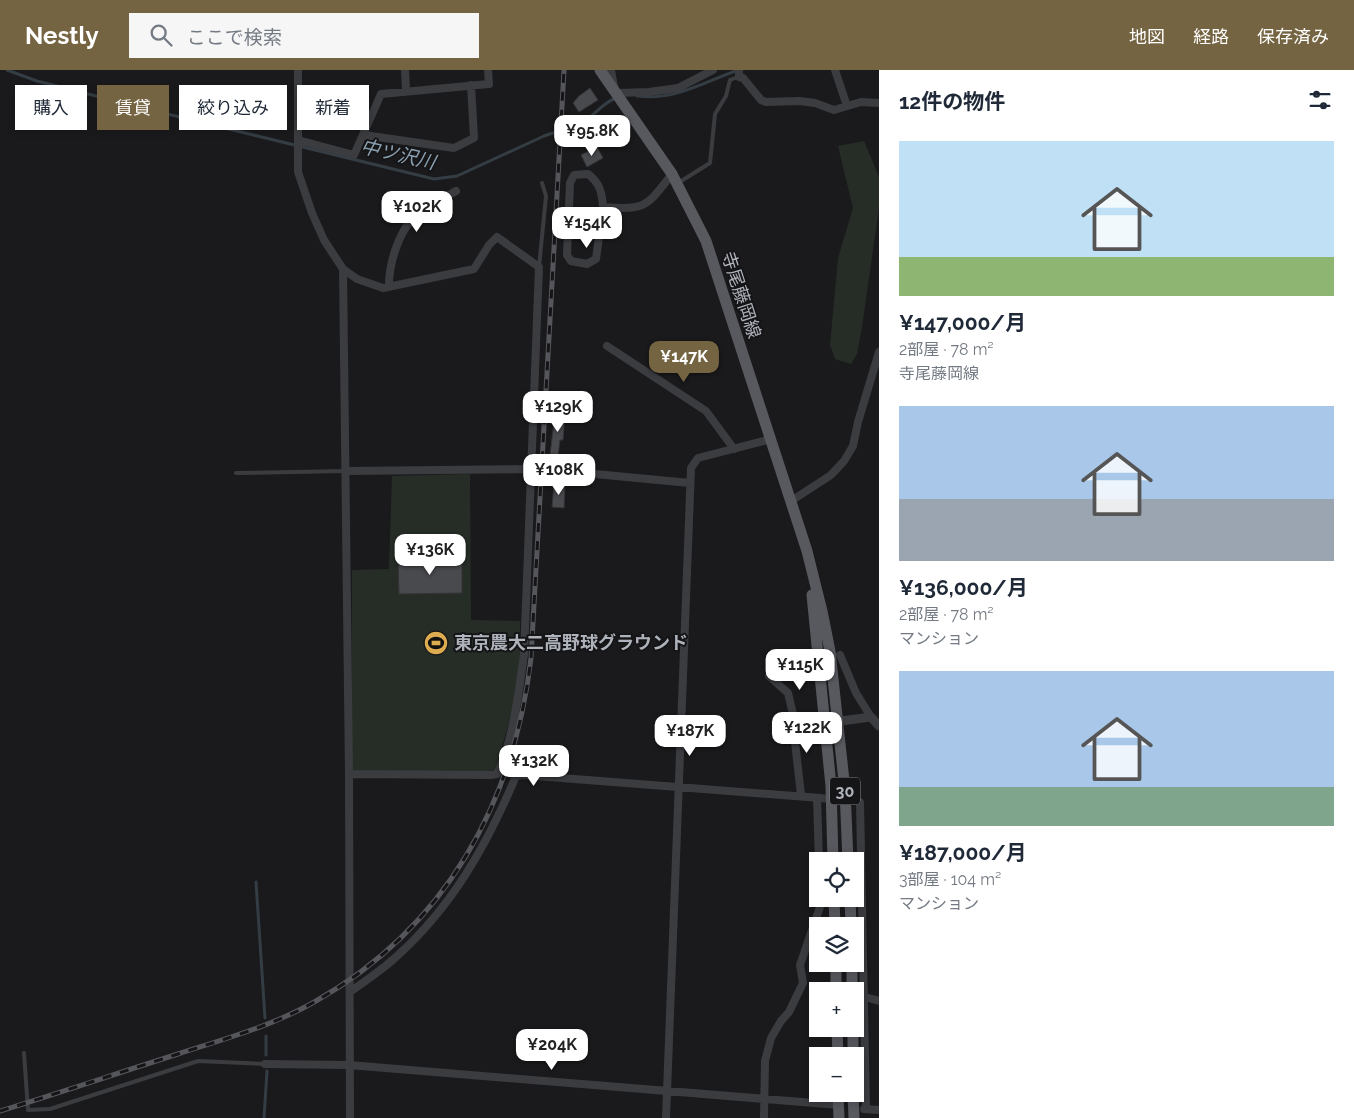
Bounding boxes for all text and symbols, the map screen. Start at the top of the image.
search box [129,13,479,58]
text: Nestly [25,21,99,50]
icon: search [147,21,175,49]
text: ここで検索 [187,26,282,48]
text: 地図 [1129,26,1165,47]
text: 経路 [1193,26,1229,47]
text: 保存済み [1257,26,1329,47]
chip: 購入 [15,85,87,130]
chip: 賃貸 [97,85,169,130]
chip: 絞り込み [179,85,287,130]
chip: 新着 [297,85,369,130]
icon: filters [1306,86,1334,114]
text: 12件の物件 [899,89,1005,114]
pin: ¥95.8K [551,114,633,157]
text: ¥95.8K [565,121,619,140]
water label: 中ツ沢川 [358,135,439,174]
icon: home [1072,174,1162,264]
pin: ¥102K [382,190,452,233]
text: ¥102K [393,197,441,216]
pin: ¥154K [552,206,622,249]
text: ¥154K [563,213,611,232]
street label: 寺尾藤岡線 [718,249,765,341]
text: ¥147,000/月 [899,310,1026,335]
pin: ¥147K [649,340,719,383]
text: 2部屋 · 78 m² [899,340,994,359]
text: ¥147K [660,347,708,366]
text: 寺尾藤岡線 [899,364,979,383]
pin: ¥129K [523,390,593,433]
text: ¥129K [534,397,582,416]
icon: home [1072,439,1162,529]
pin: ¥108K [524,454,594,496]
text: ¥108K [534,460,584,479]
pin: ¥136K [395,534,465,576]
text: ¥136K [406,540,454,559]
text: ¥136,000/月 [899,575,1028,600]
text: 2部屋 · 78 m² [899,605,994,624]
text: マンション [899,629,979,648]
sports icon: 東京農大二高野球グラウンド [423,630,449,656]
place label: 東京農大二高野球グラウンド [454,632,688,653]
pin: ¥115K [765,648,835,691]
text: ¥115K [777,655,823,674]
icon: home [1072,704,1162,794]
pin: ¥122K [772,712,842,754]
pin: ¥187K [655,714,725,757]
text: ¥122K [783,718,831,737]
text: ¥187K [666,721,714,740]
pin: ¥132K [499,744,569,787]
text: ¥132K [510,751,558,770]
road number: 30 [830,778,860,804]
text: ¥187,000/月 [899,840,1027,865]
map controls [809,852,864,1102]
button: locate [809,852,864,907]
text: 3部屋 · 104 m² [899,870,1001,889]
text: マンション [899,894,979,913]
button: layers [809,917,864,972]
button: + [809,982,864,1037]
pin: ¥204K [517,1028,587,1071]
text: ¥204K [527,1035,577,1054]
button: − [809,1047,864,1102]

